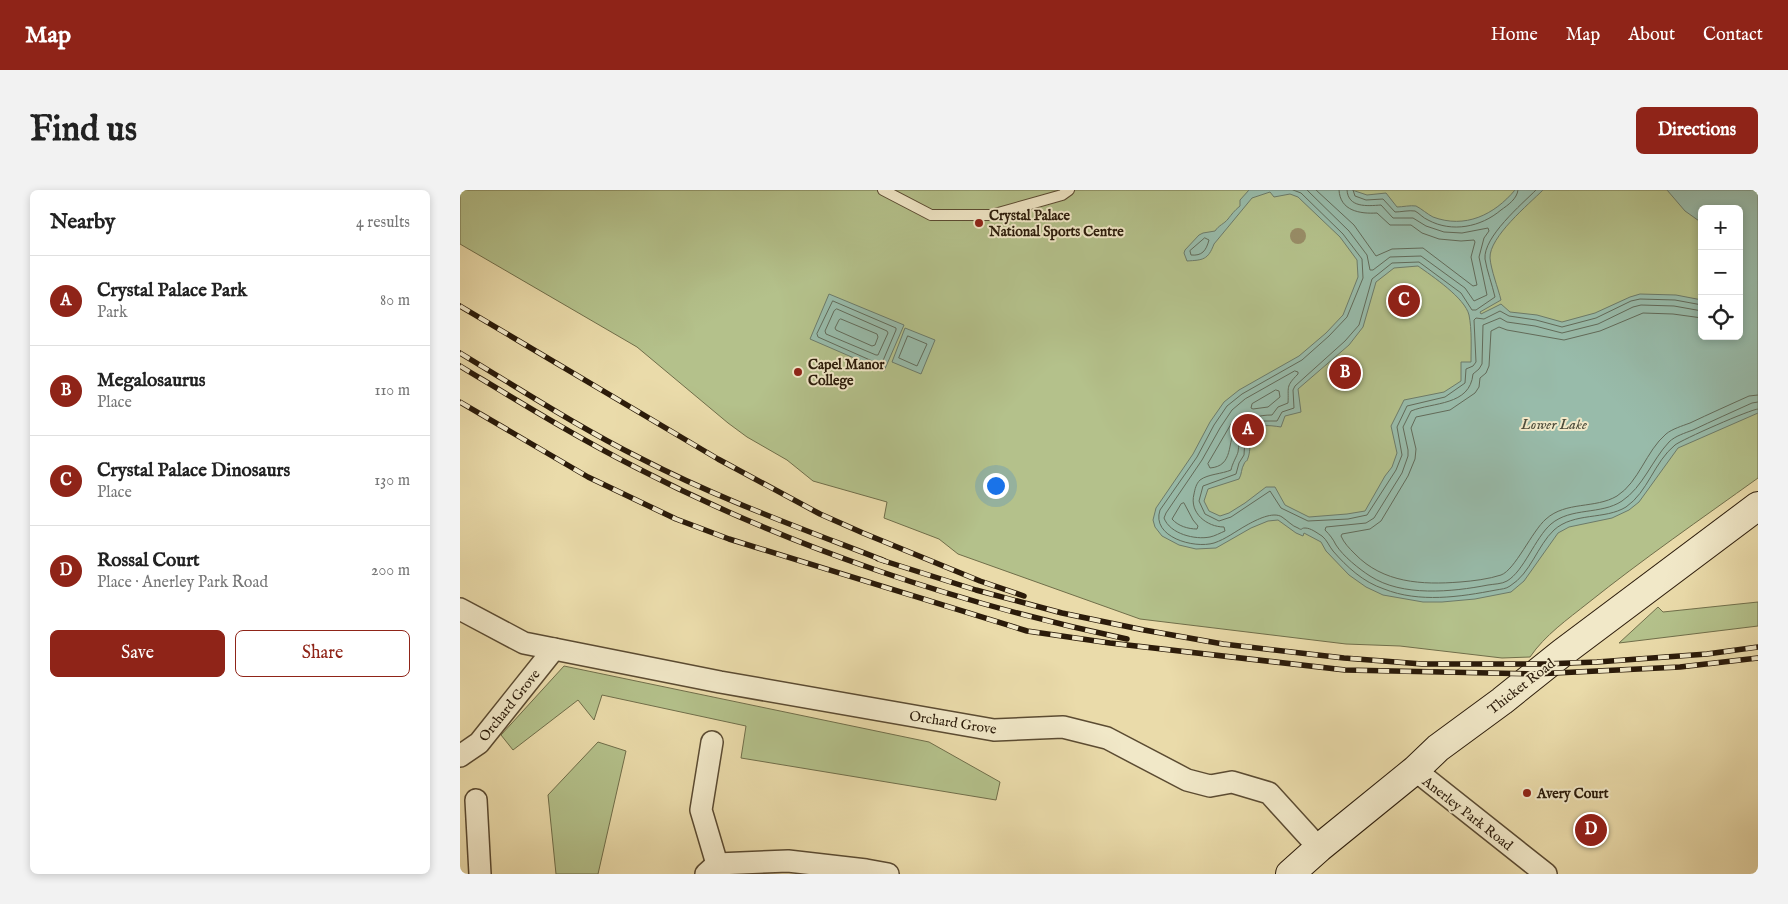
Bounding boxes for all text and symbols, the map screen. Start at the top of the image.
text: Map [25,20,71,51]
text: Home [1491,24,1538,47]
text: Map [1566,24,1600,47]
text: About [1628,24,1675,47]
text: Contact [1703,24,1763,47]
button: Directions [1636,107,1758,154]
text: Find us [30,108,137,153]
map controls [1698,205,1743,340]
button: + [1698,205,1743,250]
place label: Crystal Palace National Sports Centre [988,207,1124,241]
text: Nearby [50,209,115,236]
text: 4 results [356,213,410,233]
marker: Crystal Palace National Sports Centre [973,217,985,229]
button: − [1698,250,1743,295]
text: Crystal Palace Park [97,279,247,303]
pin: C [1388,282,1420,320]
text: A [61,291,71,311]
text: 80 m [380,291,410,311]
button: locate [1698,295,1743,340]
text: Park [97,303,127,323]
pin: B [1329,354,1361,392]
place label: Capel Manor College [808,356,885,390]
marker: Capel Manor College [792,366,804,378]
text: Megalosaurus [97,369,206,393]
text: B [61,381,71,401]
text: 110 m [374,381,410,401]
text: Place [97,393,132,413]
pin: A [1232,411,1264,449]
water label: Lower Lake [1520,415,1587,434]
text: Crystal Palace Dinosaurs [97,459,290,483]
text: C [60,471,72,491]
text: 130 m [374,471,410,491]
your location [983,473,1009,499]
text: Place [97,483,132,503]
text: Rossal Court [97,549,200,573]
text: D [60,561,72,581]
text: 200 m [371,561,410,581]
text: Place · Anerley Park Road [97,573,268,593]
button: Save [50,630,225,677]
button: Share [235,630,410,677]
street label: Thicket Road [1484,655,1559,719]
street label: Orchard Grove [475,665,545,746]
street label: Orchard Grove [908,707,998,739]
street label: Anerley Park Road [1418,772,1517,855]
place label: Avery Court [1536,785,1609,803]
marker: Avery Court [1521,787,1533,799]
pin: D [1575,811,1607,849]

